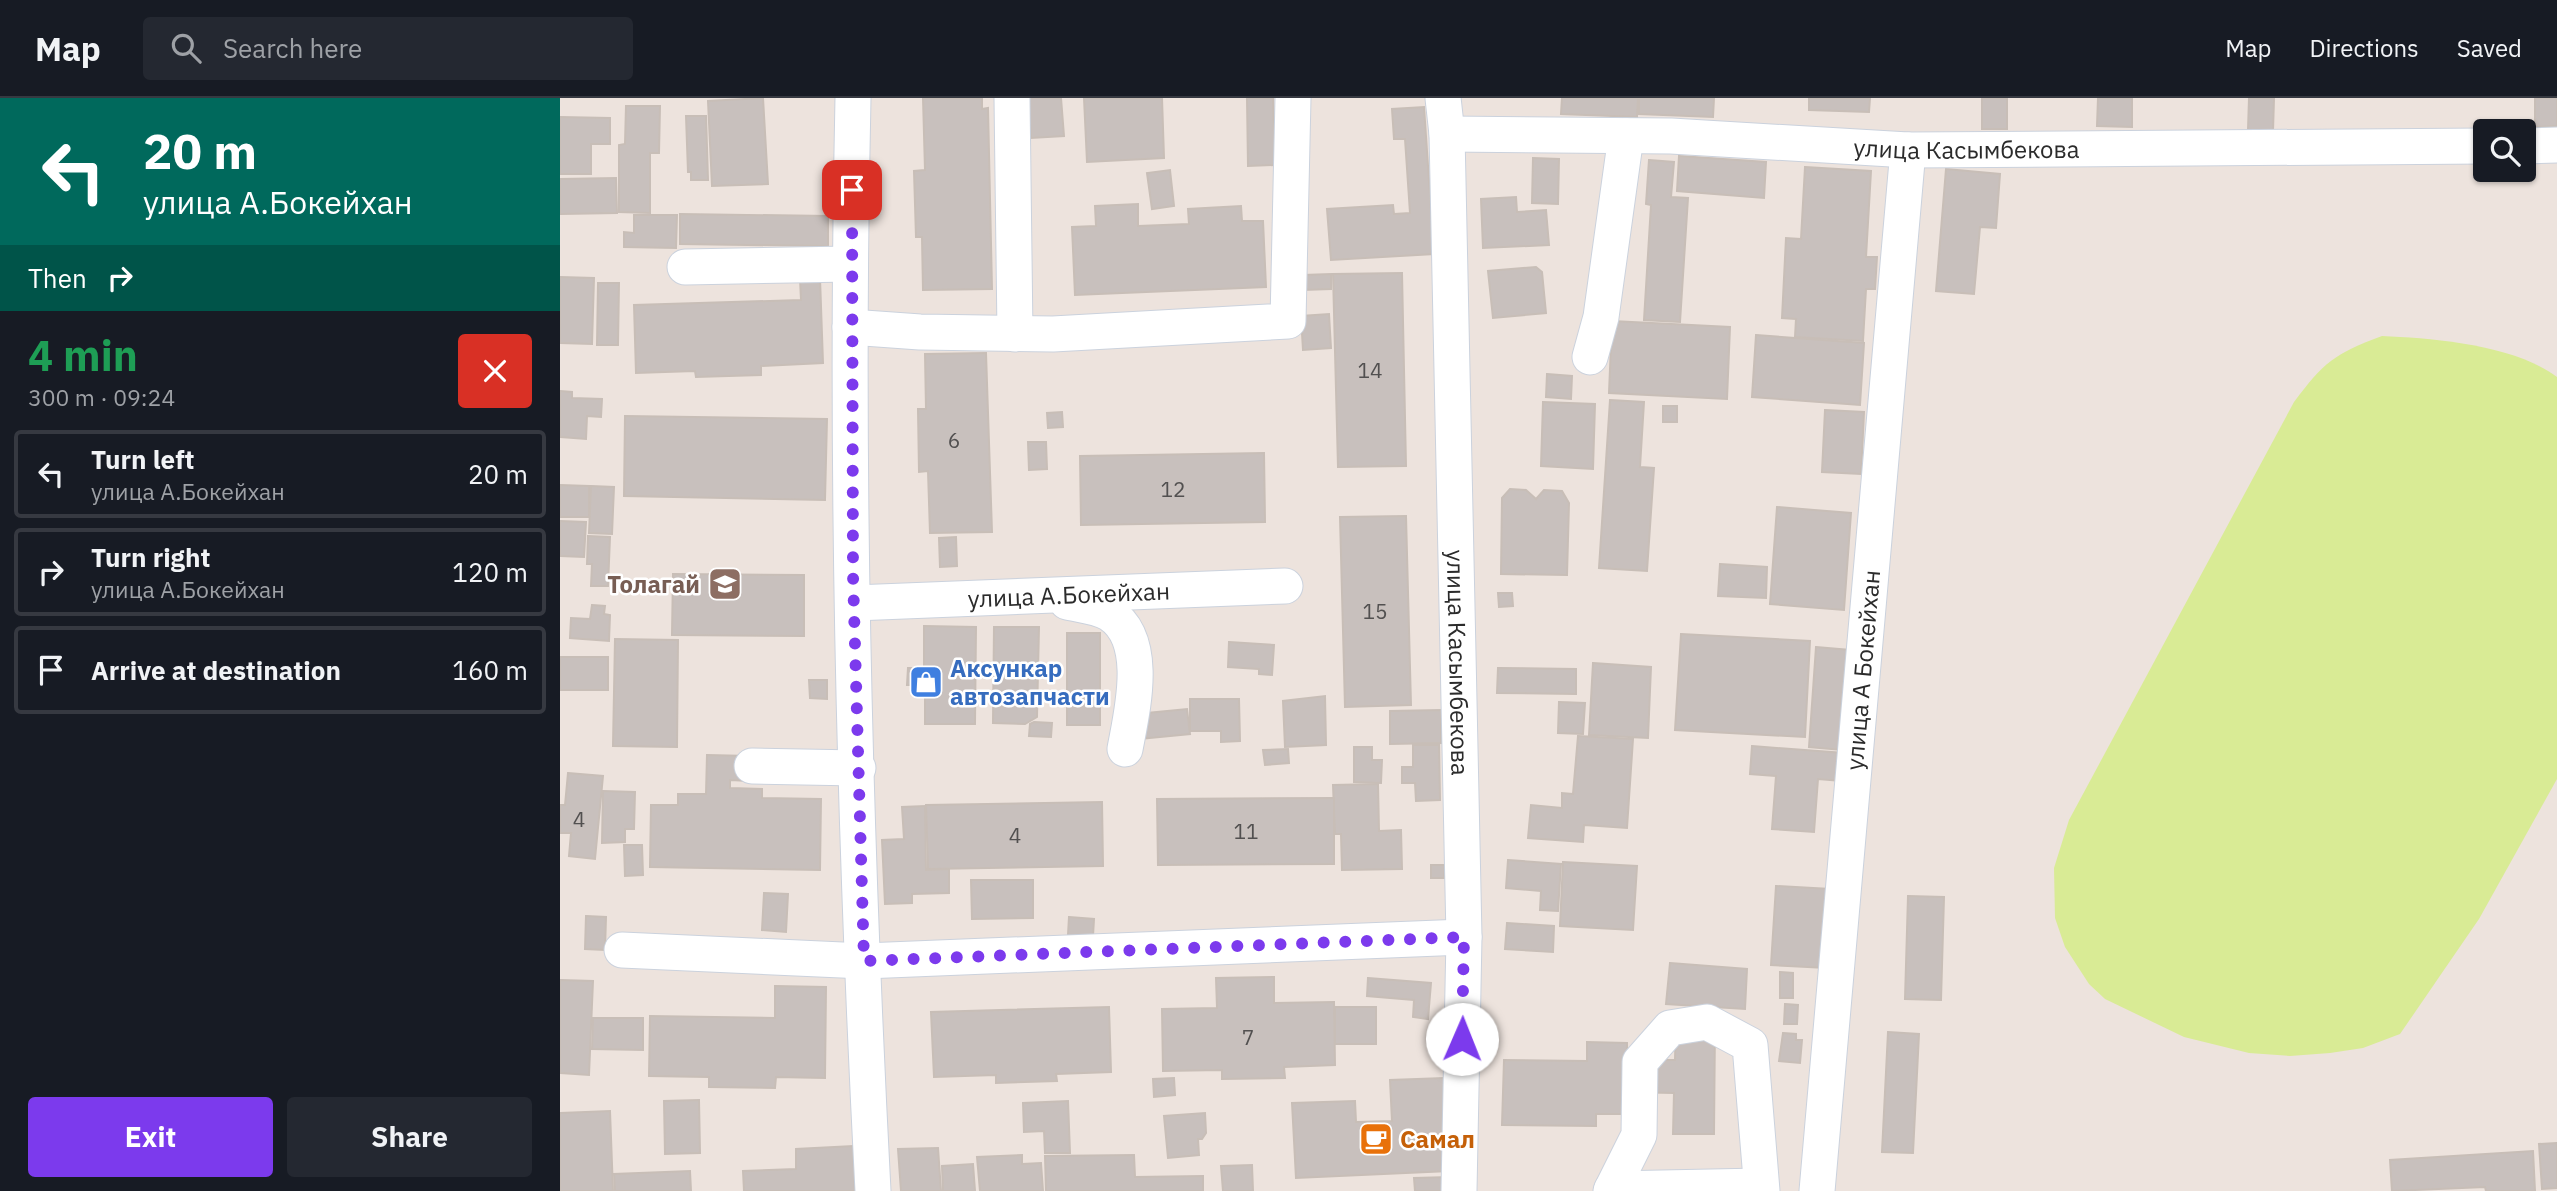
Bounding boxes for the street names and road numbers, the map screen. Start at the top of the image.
street label: улица Касымбекова [1853,131,2080,166]
street label: улица Касымбекова [1440,549,1477,776]
street label: улица А Бокейхан [1838,568,1887,772]
street label: улица А.Бокейхан [967,575,1171,615]

